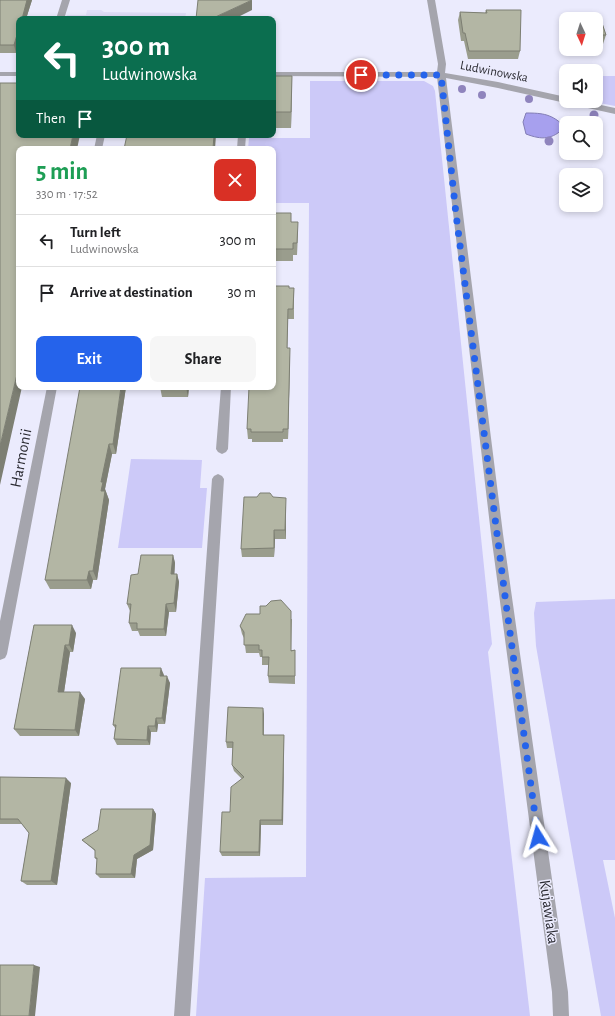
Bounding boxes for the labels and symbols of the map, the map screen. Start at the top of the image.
north arrow [559,12,603,56]
pin [344,58,378,92]
street label: Ludwinowska [459,59,529,85]
street label: Harmonii [7,427,35,489]
position arrow [517,816,559,858]
street label: Kujawiaka [536,879,561,945]

